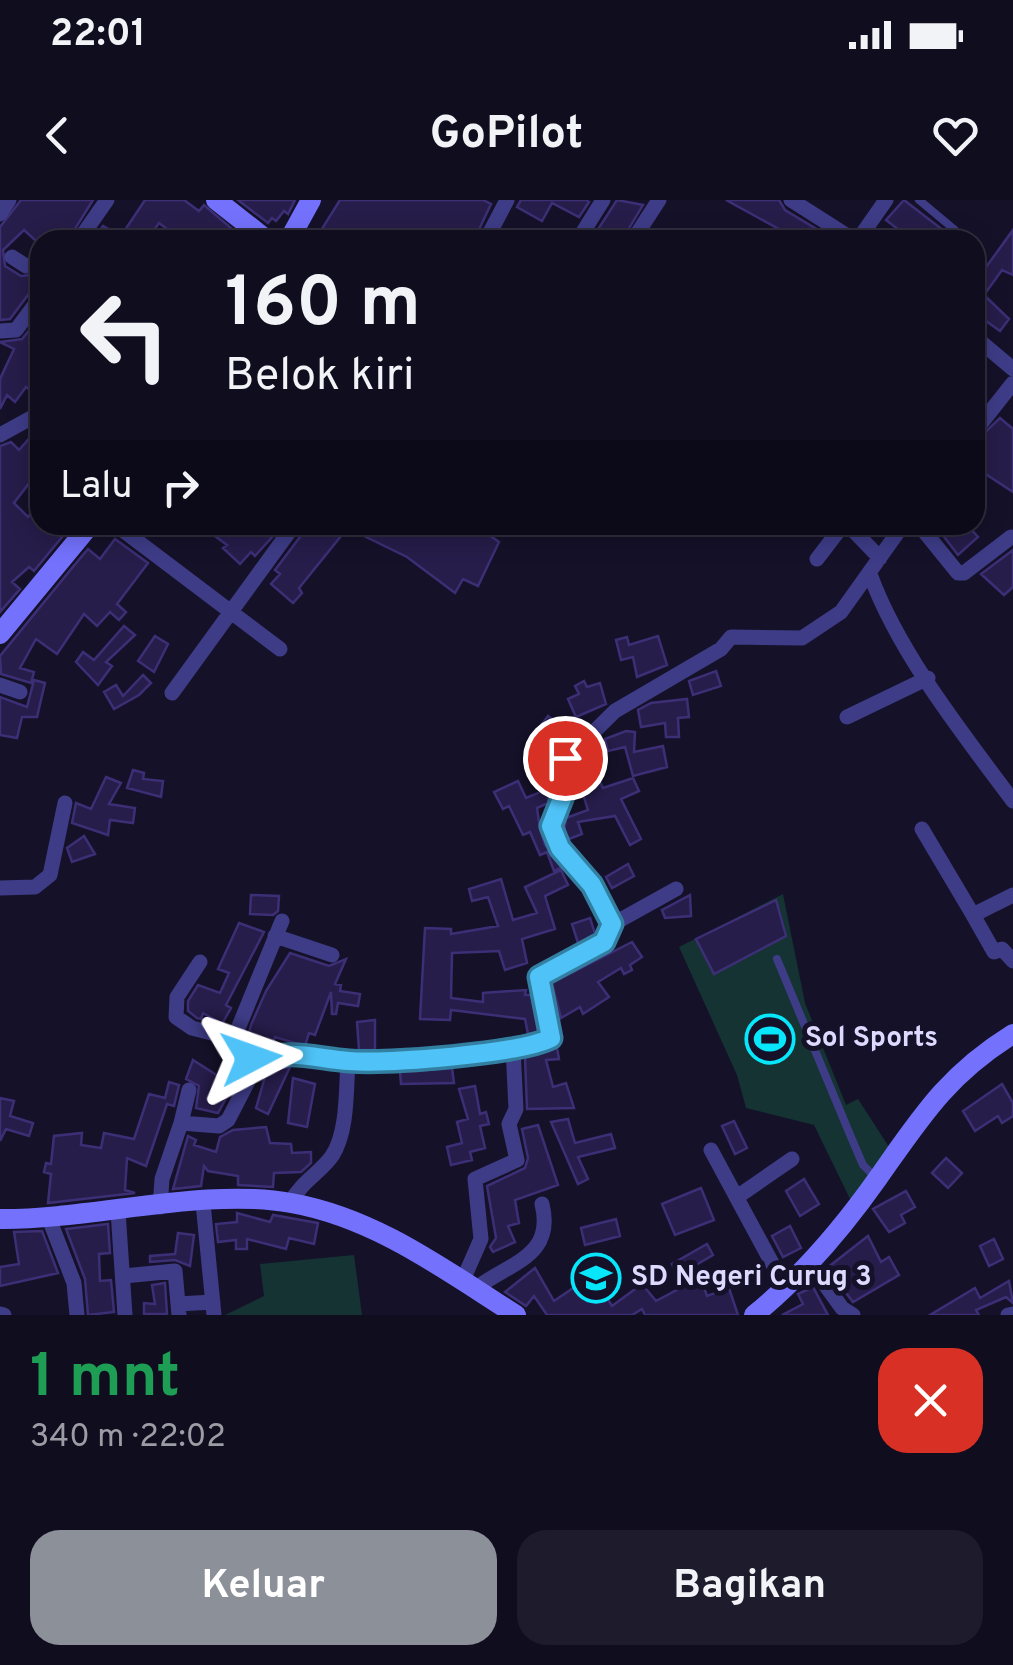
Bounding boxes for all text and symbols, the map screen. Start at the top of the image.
text: 22:01 [50,11,146,60]
text: GoPilot [430,107,583,164]
icon: back [30,108,85,163]
icon: heart [928,108,983,163]
text: 160 m [225,262,421,351]
icon: left [60,270,190,400]
text: Belok kiri [225,349,415,406]
icon: right [153,460,208,515]
text: Lalu [60,463,133,512]
pin [523,716,608,801]
icon: arrive [538,731,593,786]
position arrow [199,1006,303,1110]
sports icon: Sol Sports [744,1013,796,1065]
place label: Sol Sports [805,1021,938,1057]
school or university icon: SD Negeri Curug 3 [570,1252,622,1304]
place label: SD Negeri Curug 3 [631,1260,872,1296]
text: 1 mnt [30,1342,180,1418]
button: close [878,1348,983,1453]
text: 340 m · 22:02 [30,1418,226,1458]
button: Keluar [30,1530,497,1645]
button: Bagikan [517,1530,983,1645]

